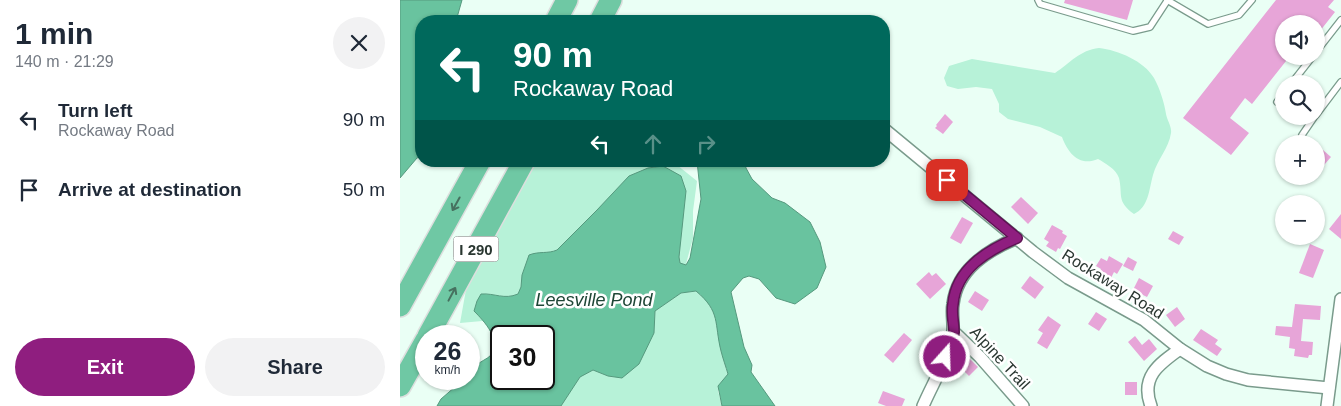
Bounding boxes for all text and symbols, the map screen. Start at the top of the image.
map controls [1275,15,1325,245]
button: sound [1275,15,1325,65]
text: 1 min [15,17,93,50]
button: close [333,17,385,69]
icon: left [430,35,495,100]
text: 90 m [513,35,593,74]
text: 140 m · 21:29 [15,53,114,70]
button: search [1275,75,1325,125]
text: Rockaway Road [513,76,673,101]
text: Turn left [58,100,133,121]
icon: left [15,106,43,134]
text: 90 m [343,109,385,130]
text: Rockaway Road [58,122,175,139]
icon: left [586,130,614,158]
icon: ahead [639,130,667,158]
icon: right [692,130,720,158]
button: + [1275,135,1325,185]
pin [926,159,968,201]
icon: arrive [933,166,961,194]
icon: arrive [15,176,43,204]
text: Arrive at destination [58,179,242,200]
text: 50 m [343,179,385,200]
button: − [1275,195,1325,245]
one-way arrow [451,196,461,211]
road number: I 290 [454,236,498,262]
street label: Rockaway Road [1059,246,1167,322]
one-way arrow [447,286,457,301]
water label: Leesville Pond [535,290,654,310]
street label: Alpine Trail [967,323,1033,393]
speed limit sign: 30 [490,325,555,390]
position arrow [918,330,970,382]
text: 26 [434,337,461,365]
button: Exit [15,338,195,396]
button: Share [205,338,385,396]
text: km/h [434,363,461,377]

